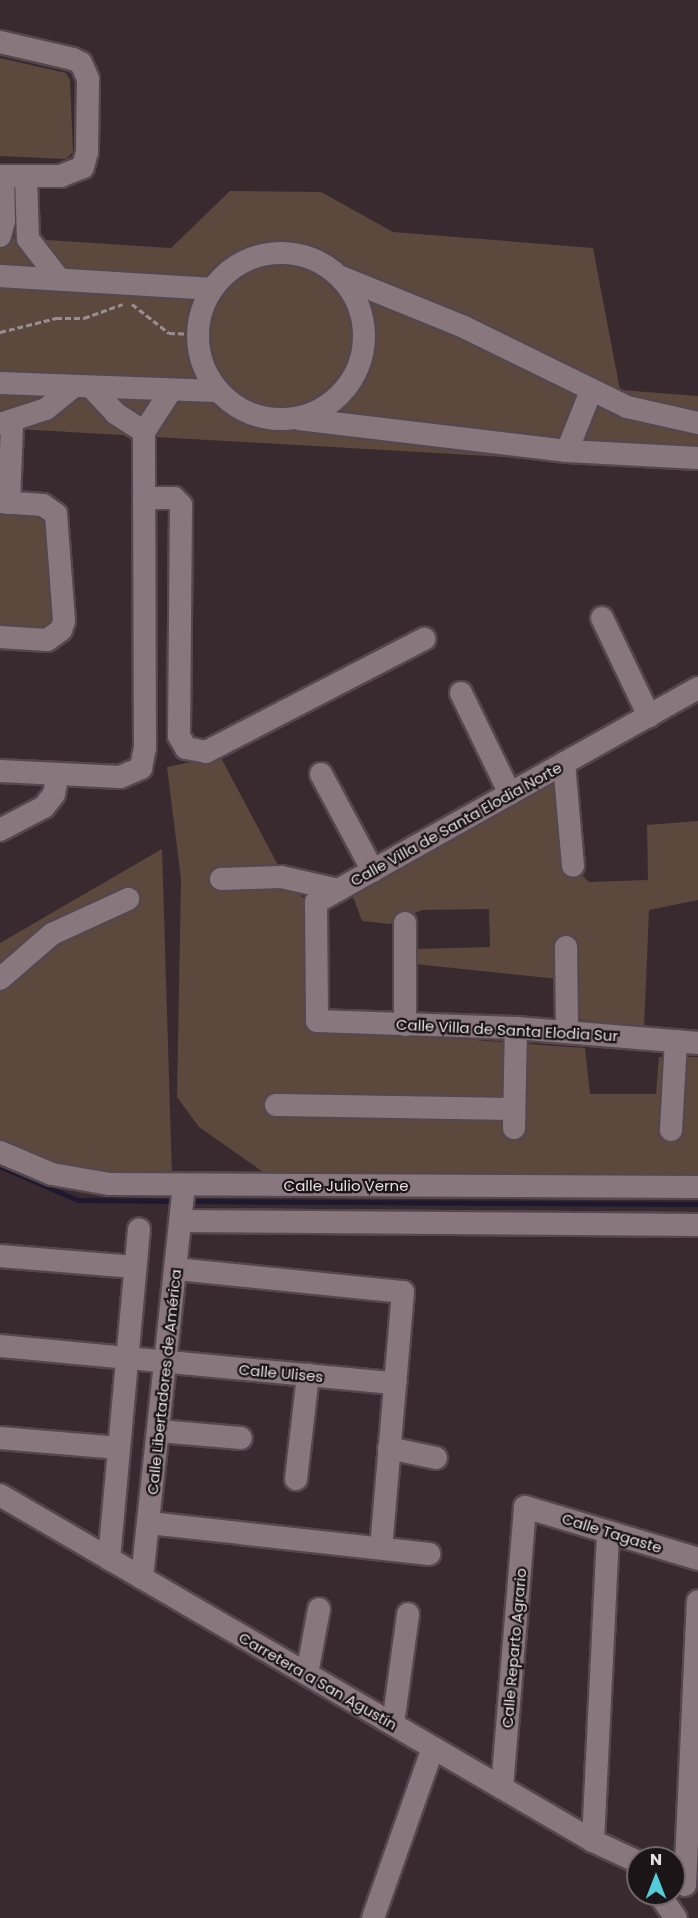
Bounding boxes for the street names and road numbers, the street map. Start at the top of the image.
street label: Calle Villa de Santa Elodia Norte [347,758,565,890]
street label: Calle Villa de Santa Elodia Sur [396,1015,618,1045]
street label: Calle Julio Verne [284,1177,408,1195]
street label: Calle Libertadores de América [143,1268,185,1496]
street label: Calle Ulises [238,1360,324,1386]
street label: Calle Tagaste [560,1509,664,1557]
street label: Calle Reparto Agrario [498,1567,530,1729]
street label: Carretera a San Agustín [236,1628,400,1734]

